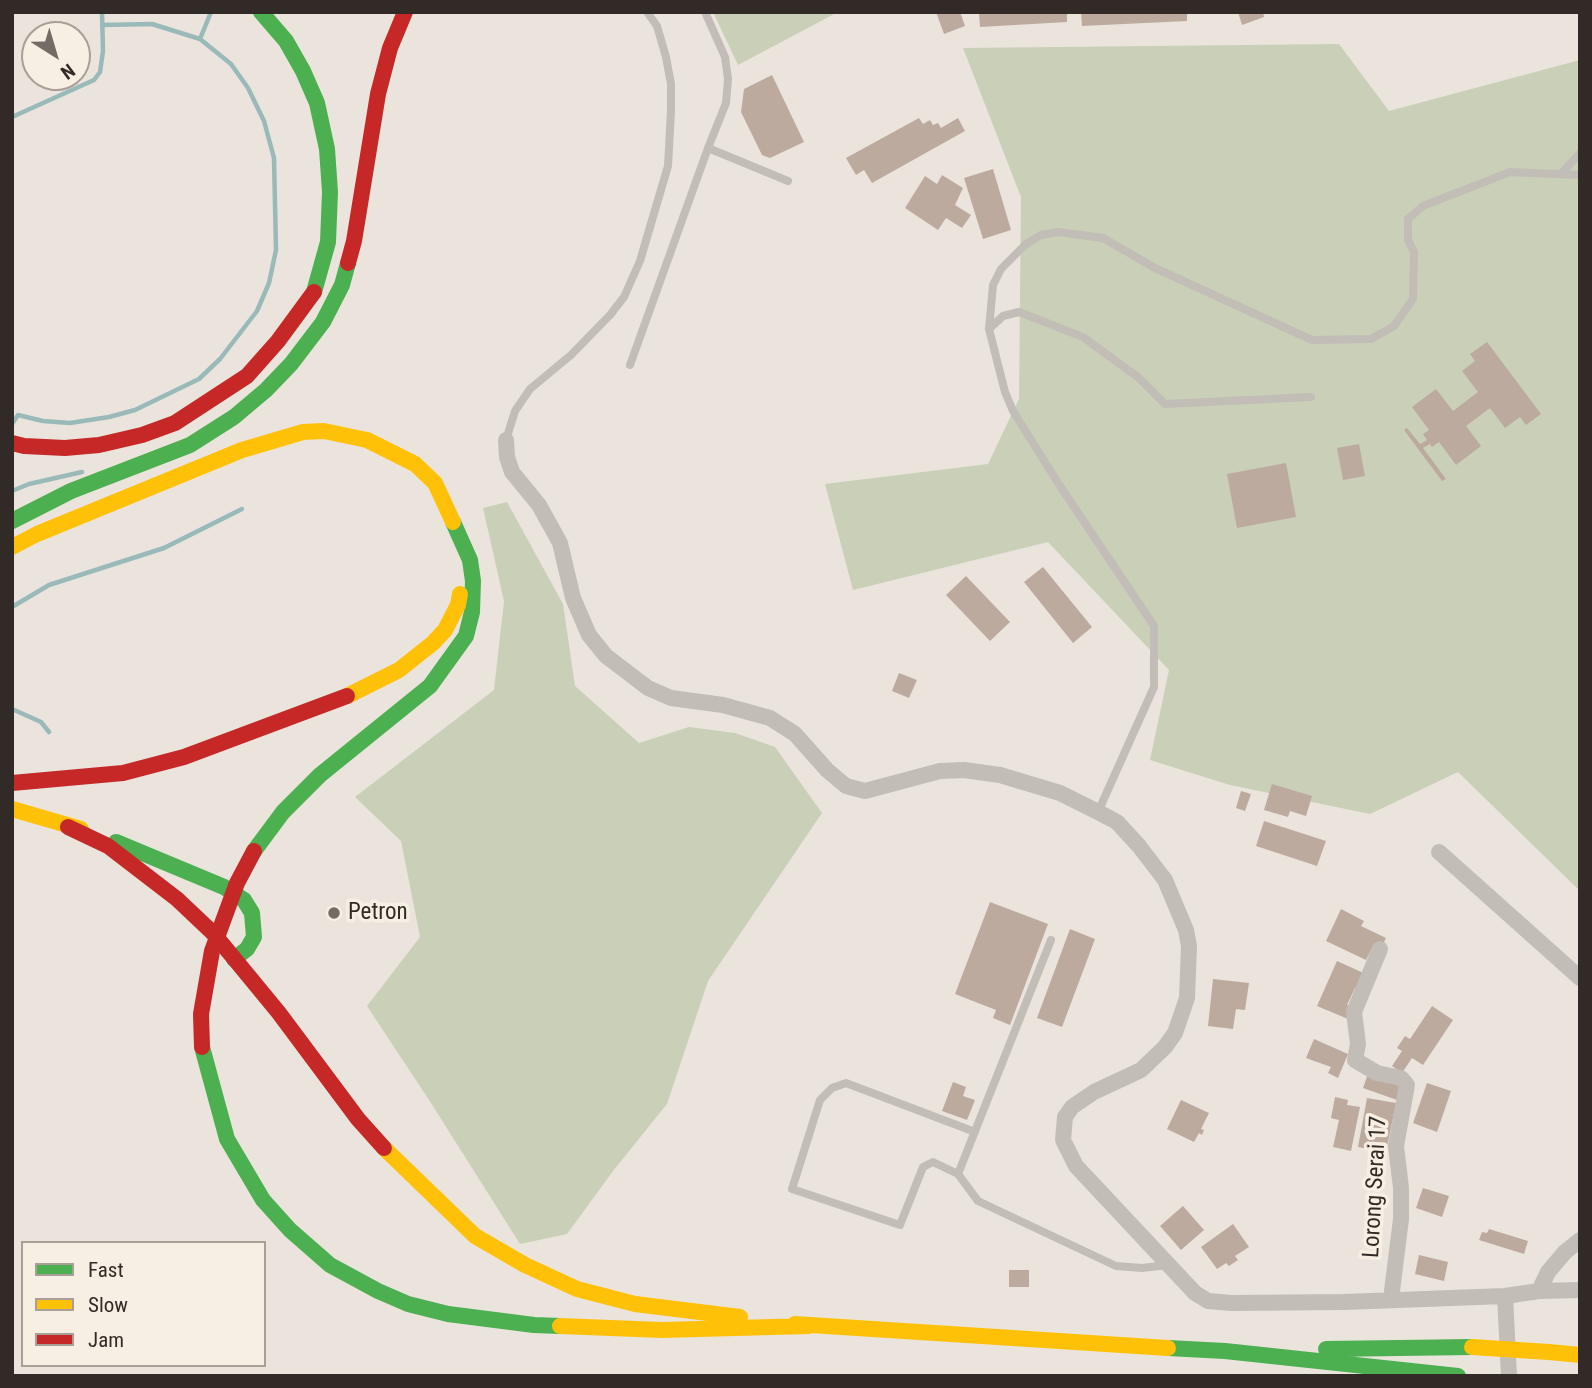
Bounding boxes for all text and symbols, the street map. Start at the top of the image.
north arrow [21,21,91,91]
text: N [56,59,79,84]
place label: Petron [348,899,408,927]
marker: Petron [326,905,342,921]
street label: Lorong Serai 17 [1358,1115,1394,1259]
legend [21,1241,266,1367]
text: Fast [88,1258,124,1282]
text: Slow [88,1293,128,1317]
text: Jam [88,1328,124,1352]

